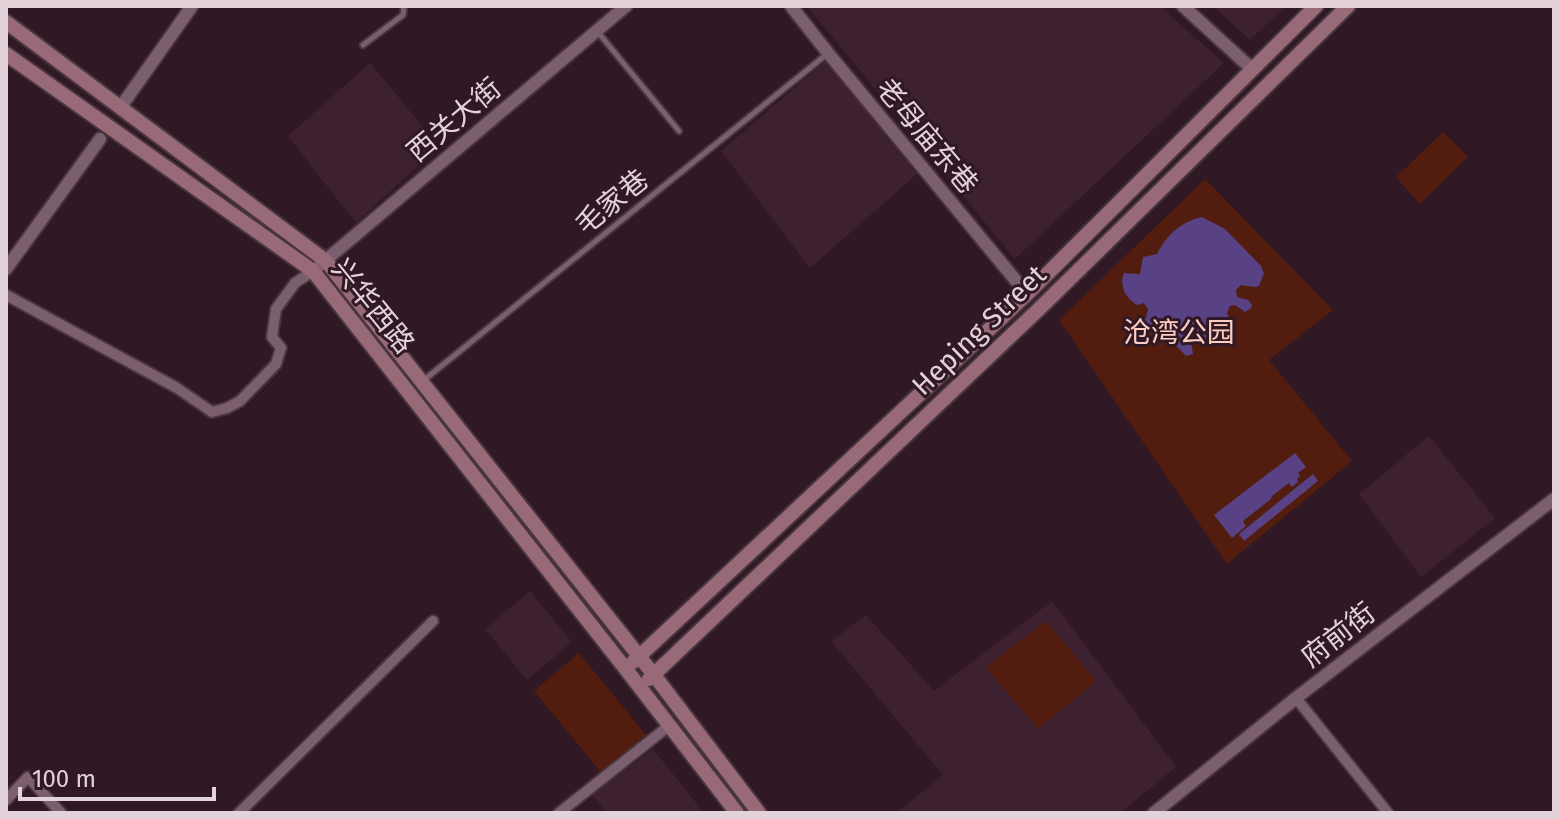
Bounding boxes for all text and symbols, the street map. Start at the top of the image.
street label: 西关大街 [400,71,508,169]
street label: 老母庙东巷 [869,72,985,200]
street label: 毛家巷 [569,163,655,241]
street label: 兴华西路 [325,252,421,360]
street label: Heping Street [905,257,1053,402]
park label: 沧湾公园 [1123,316,1235,349]
street label: 府前街 [1295,596,1381,674]
scale bar [20,751,214,801]
text: 100 m [32,765,96,793]

